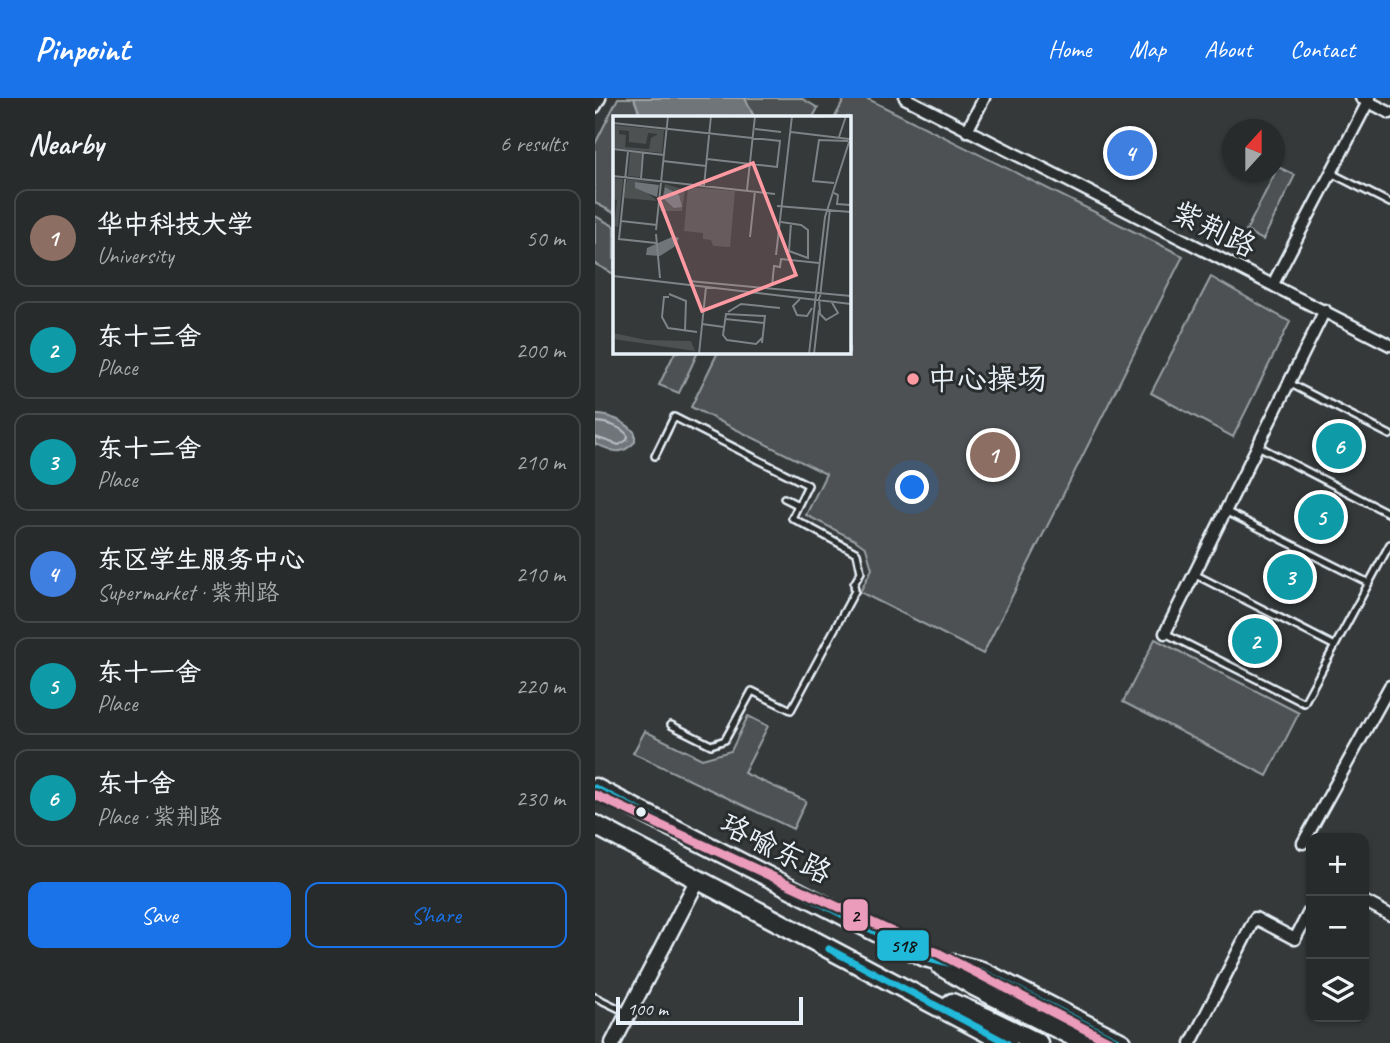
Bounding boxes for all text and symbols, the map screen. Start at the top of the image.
text: Pinpoint [35,28,129,70]
text: Home [1048,34,1091,64]
text: Map [1129,34,1166,64]
text: About [1204,34,1252,64]
text: Contact [1290,34,1355,64]
inset map [613,116,851,354]
north arrow [1222,119,1285,182]
text: Nearby [28,125,104,163]
pin: 4 [1107,127,1153,179]
text: 6 results [500,129,567,158]
street label: 紫荆路 [1165,192,1263,266]
text: 华中科技大学 [97,208,253,241]
text: 1 [48,224,58,253]
text: 50 m [526,224,565,253]
text: University [97,241,174,270]
text: 东十三舍 [97,320,201,353]
text: 2 [48,336,58,365]
text: 200 m [516,336,565,365]
text: Place [97,353,137,382]
place label: 中心操场 [927,360,1047,398]
marker: 中心操场 [905,371,921,387]
pin: 6 [1316,420,1362,472]
pin: 1 [970,429,1016,481]
text: 东十二舍 [97,432,201,465]
text: 3 [48,448,58,477]
text: 210 m [516,448,565,477]
text: Place [97,465,137,494]
your location [895,470,929,504]
pin: 5 [1298,491,1344,543]
text: 东区学生服务中心 [97,543,305,576]
pin: 3 [1267,551,1313,603]
text: 4 [48,560,58,589]
text: 210 m [516,560,565,589]
text: Supermarket · 紫荆路 [97,578,279,607]
pin: 2 [1232,615,1278,667]
text: 东十一舍 [97,656,201,689]
text: 5 [48,672,58,701]
text: 220 m [516,672,565,701]
text: Place [97,689,137,718]
text: 东十舍 [97,767,175,800]
text: 6 [48,784,58,813]
text: 230 m [516,784,565,813]
text: Place · 紫荆路 [97,802,222,831]
street label: 珞喻东路 [714,804,838,892]
unlabelled marker [634,805,648,819]
map controls [1306,833,1369,1022]
button: + [1306,833,1369,896]
button: Save [28,882,291,948]
button: Share [305,882,567,948]
button: − [1306,896,1369,959]
line badge: 2 [842,898,869,932]
text: 2 [851,904,862,928]
line badge: 518 [876,929,930,962]
text: 518 [890,934,918,958]
button: layers [1306,959,1369,1022]
scale bar [616,994,803,1026]
text: 100 m [627,997,668,1021]

